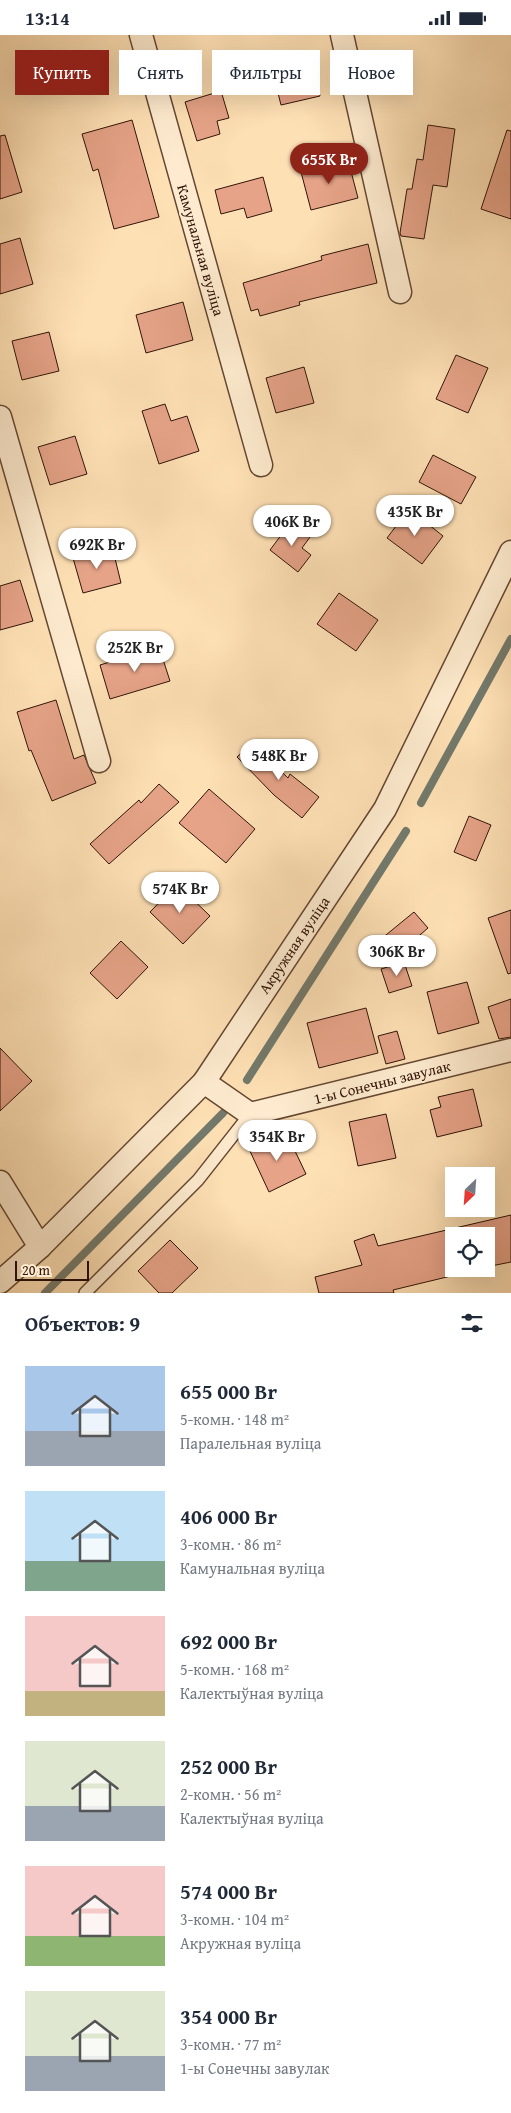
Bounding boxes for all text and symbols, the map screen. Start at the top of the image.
text: 13:14 [25,4,70,32]
chip: Купить [15,50,109,95]
chip: Снять [119,50,202,95]
chip: Фильтры [212,50,320,95]
chip: Новое [330,50,413,95]
pin: 655K Br [283,143,375,185]
text: 655K Br [301,147,357,171]
street label: Камунальная вуліца [172,182,230,319]
pin: 435K Br [369,495,461,537]
text: 435K Br [387,499,443,523]
pin: 406K Br [246,505,338,547]
text: 406K Br [264,509,320,533]
pin: 692K Br [51,527,143,570]
text: 692K Br [69,532,125,556]
pin: 252K Br [89,631,181,673]
text: 252K Br [107,635,163,659]
pin: 548K Br [233,739,325,781]
text: 548K Br [251,743,307,767]
pin: 574K Br [134,871,226,914]
text: 574K Br [152,876,208,900]
street label: Акружная вуліца [254,891,335,998]
pin: 306K Br [351,935,443,977]
text: 306K Br [369,939,425,963]
street label: 1-ы Сонечны завулак [311,1055,453,1109]
pin: 354K Br [231,1119,323,1162]
text: 354K Br [249,1124,305,1148]
north arrow [445,1167,495,1217]
map controls [445,1167,495,1277]
button: locate [445,1227,495,1277]
scale bar [15,1258,89,1281]
text: 20 m [22,1260,50,1280]
text: Объектов: 9 [25,1308,140,1339]
icon: filters [458,1309,486,1337]
text: 655 000 Br [180,1376,277,1407]
icon: home [65,1386,125,1446]
text: 5-комн. · 148 m² [180,1407,289,1431]
text: Паралельная вуліца [180,1431,321,1455]
text: 406 000 Br [180,1501,277,1532]
icon: home [65,1511,125,1571]
text: 3-комн. · 86 m² [180,1532,281,1556]
text: Камунальная вуліца [180,1556,325,1580]
text: 692 000 Br [180,1626,277,1657]
icon: home [65,1636,125,1696]
text: 5-комн. · 168 m² [180,1657,289,1681]
text: Калектыўная вуліца [180,1681,324,1705]
text: 252 000 Br [180,1751,277,1782]
icon: home [65,1761,125,1821]
text: 2-комн. · 56 m² [180,1782,281,1806]
text: Калектыўная вуліца [180,1806,324,1830]
text: 574 000 Br [180,1876,277,1907]
icon: home [65,1886,125,1946]
text: 3-комн. · 104 m² [180,1907,289,1931]
text: Акружная вуліца [180,1931,301,1955]
text: 354 000 Br [180,2001,277,2032]
icon: home [65,2011,125,2071]
text: 3-комн. · 77 m² [180,2032,281,2056]
text: 1-ы Сонечны завулак [180,2056,329,2080]

